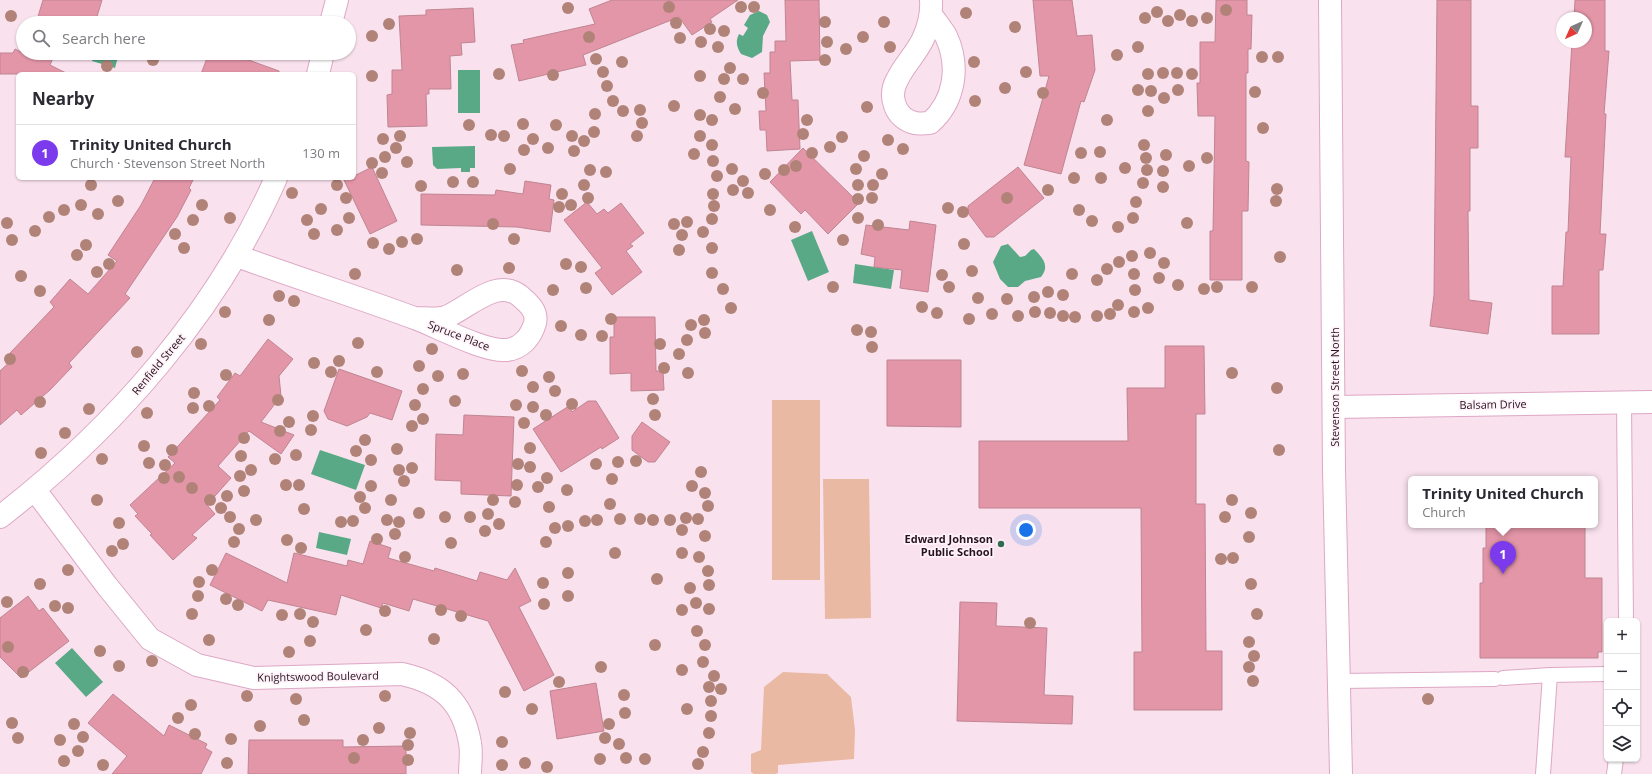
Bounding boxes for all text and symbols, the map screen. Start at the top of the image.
north arrow [1556,12,1592,48]
search box [16,16,356,60]
icon: search [30,27,52,49]
text: Search here [62,28,146,48]
text: Nearby [32,87,94,110]
text: Trinity United Church [70,134,232,154]
text: 1 [41,144,49,162]
text: 130 m [302,144,340,162]
text: Church · Stevenson Street North [70,154,265,172]
street label: Spruce Place [426,316,492,354]
street label: Stevenson Street North [1327,327,1342,447]
street label: Renfield Street [128,330,188,398]
street label: Balsam Drive [1459,396,1527,412]
popup [1408,476,1598,528]
text: Trinity United Church [1422,483,1584,503]
text: Church [1422,503,1466,521]
your location [1016,520,1036,540]
place label: Edward Johnson Public School [905,531,993,559]
marker: Edward Johnson Public School [996,539,1006,549]
pin: 1 [1490,541,1516,574]
map controls [1604,618,1640,762]
button: + [1604,618,1640,654]
button: − [1604,654,1640,690]
street label: Knightswood Boulevard [257,667,379,685]
button: locate [1604,690,1640,726]
button: layers [1604,726,1640,762]

